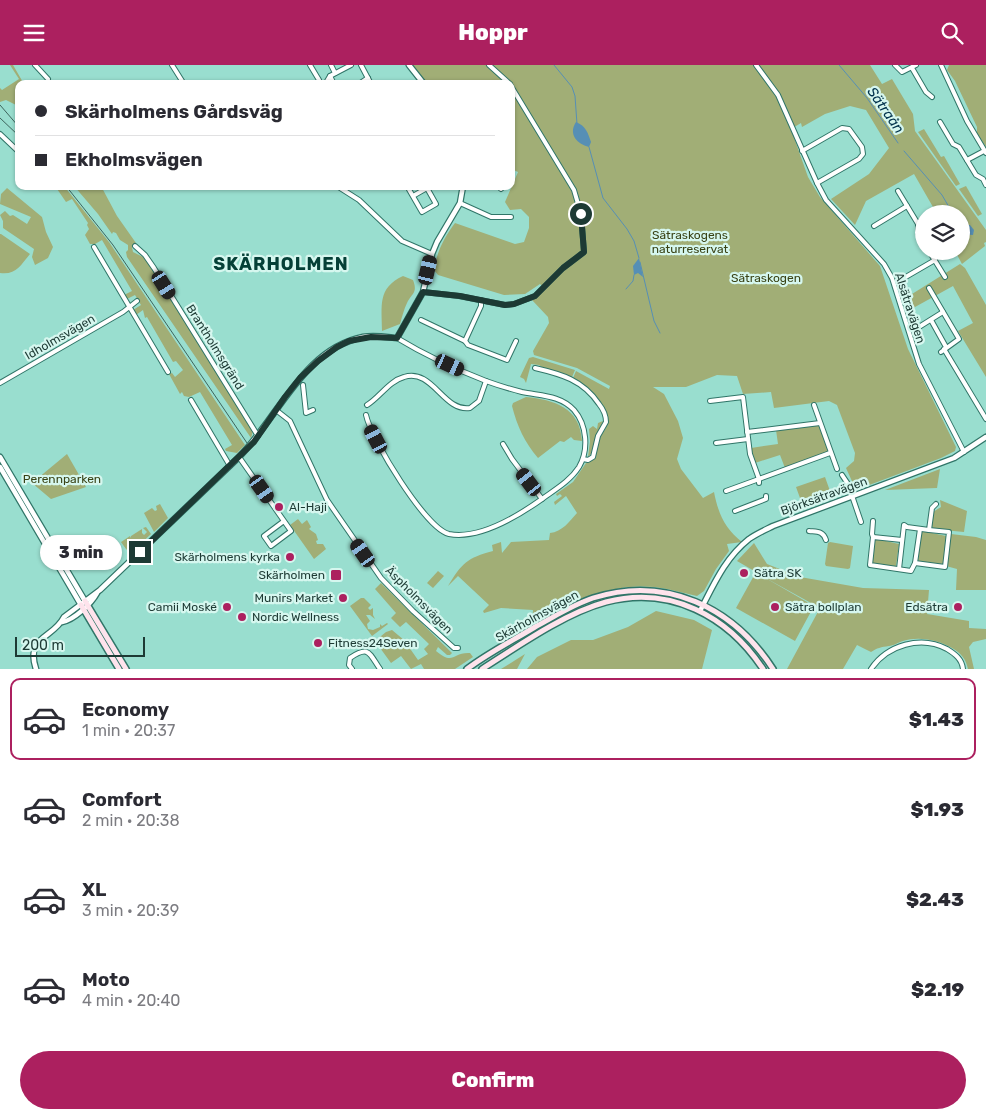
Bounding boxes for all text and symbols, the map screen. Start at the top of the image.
icon: menu [20,19,48,47]
text: Hoppr [458,19,528,46]
icon: search [938,19,966,47]
water label: Sätraån [864,84,908,137]
text: Skärholmens Gårdsväg [65,100,283,123]
text: Ekholmsvägen [65,148,203,171]
route start [570,203,592,225]
map controls [915,205,970,260]
button: layers [915,205,970,260]
park label: Sätraskogens naturreservat [652,228,729,256]
district label: SKÄRHOLMEN [213,253,349,275]
car [417,254,438,286]
car [149,268,178,302]
park label: Sätraskogen [731,271,801,285]
street label: Alsätravägen [892,271,928,345]
street label: Brantholmsgränd [183,302,247,392]
street label: Idholmsvägen [23,311,97,363]
car [433,352,466,378]
car [362,422,389,456]
car [513,466,544,498]
park label: Perennparken [23,472,101,486]
car [247,472,276,506]
street label: Björksätravägen [779,474,869,518]
place label: Al-Haji [289,500,327,514]
marker: Al-Haji [273,501,285,513]
callout: 3 min [40,535,122,569]
car [348,536,377,570]
route end [129,541,151,563]
text: 3 min [59,543,103,562]
place label: Skärholmens kyrka [174,550,280,564]
marker: Skärholmens kyrka [284,551,296,563]
street label: Äspholmsvägen [383,564,455,636]
place label: Sätra SK [754,566,802,580]
marker: Sätra SK [738,567,750,579]
place label: Skärholmen [259,568,325,582]
marker: Skärholmen [329,568,343,582]
street label: Skärholmsvägen [493,587,581,645]
place label: Munirs Market [254,591,333,605]
marker: Munirs Market [337,592,349,604]
place label: Camii Moské [148,600,217,614]
place label: Sätra bollplan [785,600,862,614]
place label: Edsätra [905,600,948,614]
marker: Camii Moské [221,601,233,613]
marker: Sätra bollplan [769,601,781,613]
marker: Edsätra [952,601,964,613]
place label: Nordic Wellness [252,610,339,624]
marker: Nordic Wellness [236,611,248,623]
scale bar [15,634,145,657]
place label: Fitness24Seven [328,636,418,650]
text: 200 m [22,637,64,654]
marker: Fitness24Seven [312,637,324,649]
icon: car [22,697,67,742]
text: Economy [82,698,169,721]
text: $1.43 [909,708,964,731]
text: 1 min · 20:37 [82,721,175,740]
icon: car [22,787,67,832]
text: Comfort [82,788,162,811]
text: $1.93 [910,798,964,821]
text: 2 min · 20:38 [82,811,180,830]
icon: car [22,877,67,922]
text: XL [82,878,106,901]
text: $2.43 [906,888,964,911]
text: 3 min · 20:39 [82,901,179,920]
icon: car [22,967,67,1012]
text: Moto [82,968,130,991]
text: $2.19 [911,978,964,1001]
text: 4 min · 20:40 [82,991,181,1010]
button: Confirm [20,1051,966,1109]

